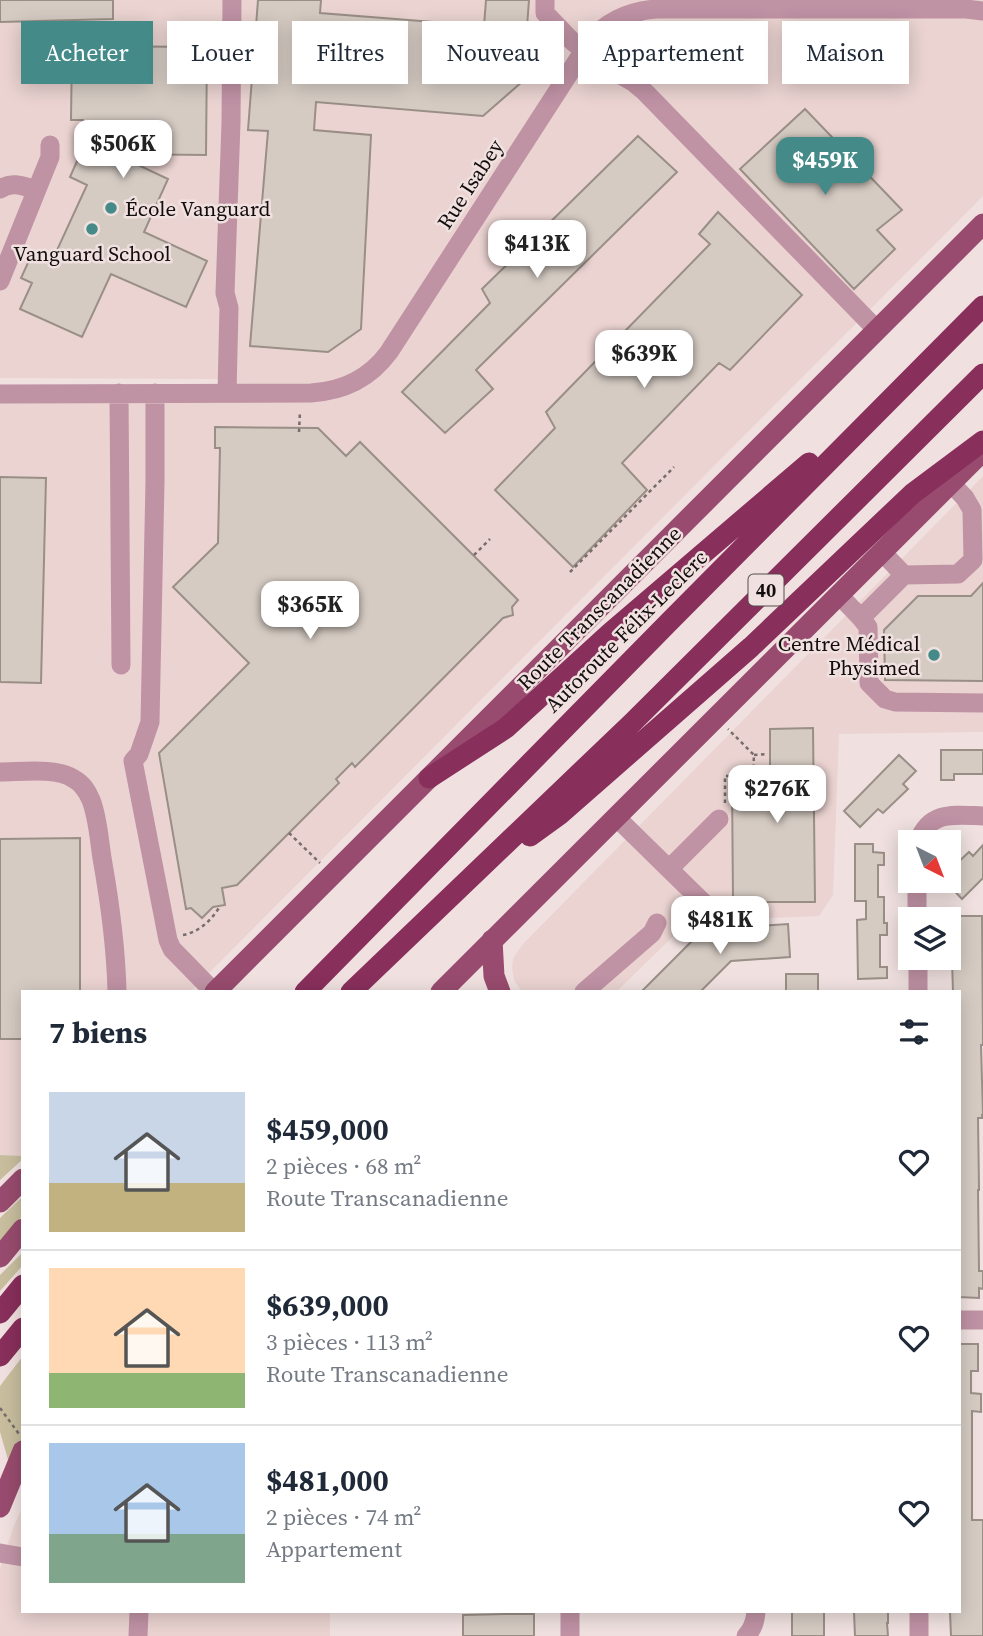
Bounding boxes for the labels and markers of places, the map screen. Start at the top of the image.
pin: $506K [74,120,172,180]
pin: $459K [776,138,874,197]
place label: École Vanguard [125,194,271,223]
marker: École Vanguard [103,200,119,216]
pin: $413K [488,220,586,280]
marker: Vanguard School [84,221,100,237]
place label: Vanguard School [13,239,171,268]
pin: $639K [595,330,693,390]
pin: $365K [261,582,359,641]
place label: Centre Médical Physimed [778,629,920,682]
marker: Centre Médical Physimed [926,647,942,663]
pin: $276K [728,766,826,825]
pin: $481K [671,897,769,956]

